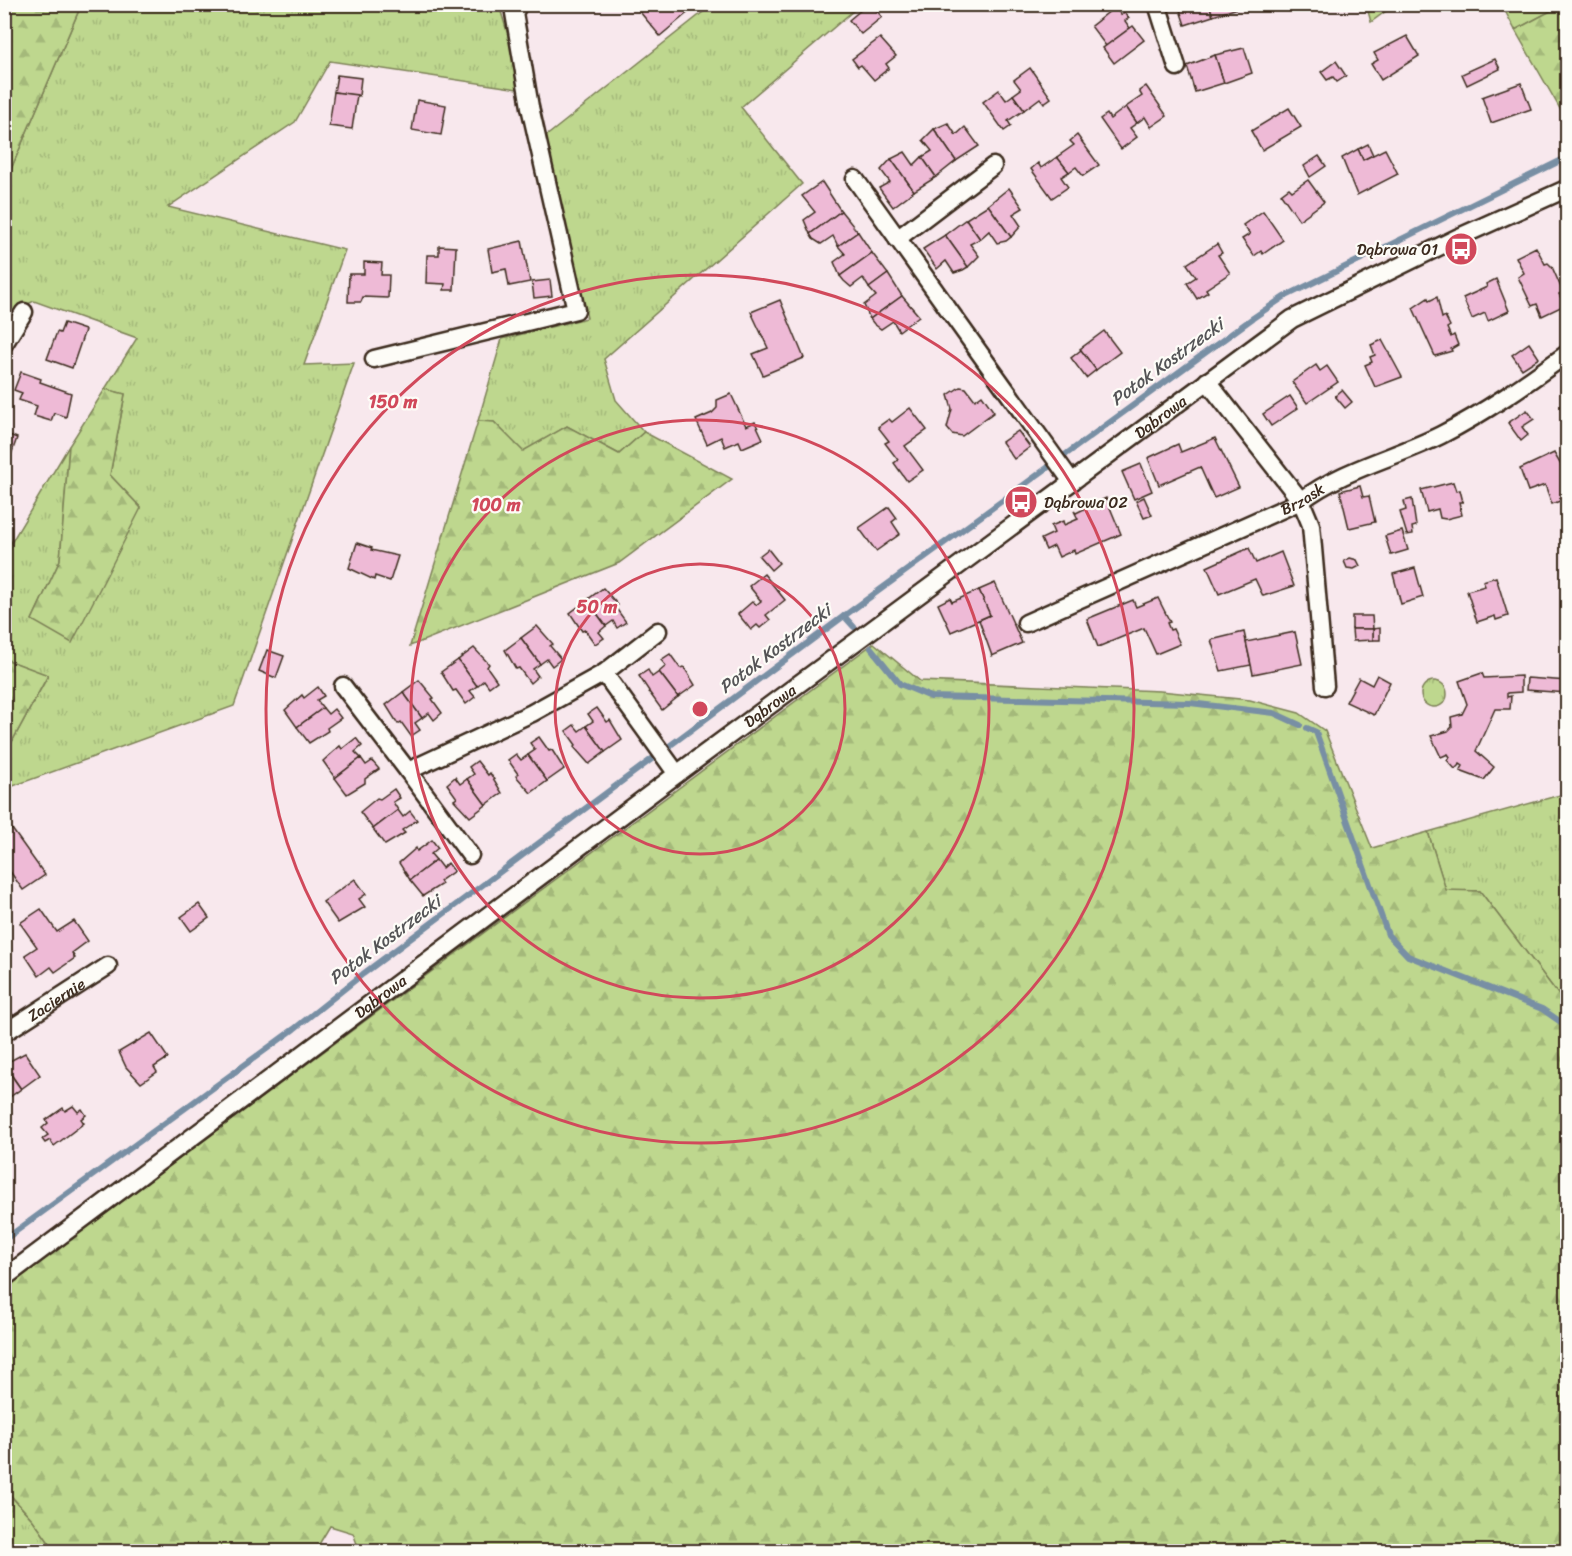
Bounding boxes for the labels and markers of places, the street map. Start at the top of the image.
bus stop icon: Dąbrowa 01 [1443,231,1479,267]
place label: Dąbrowa 01 [1357,235,1438,264]
bus stop icon: Dąbrowa 02 [1003,484,1039,520]
place label: Dąbrowa 02 [1044,488,1128,517]
centre of rings [690,699,710,719]

